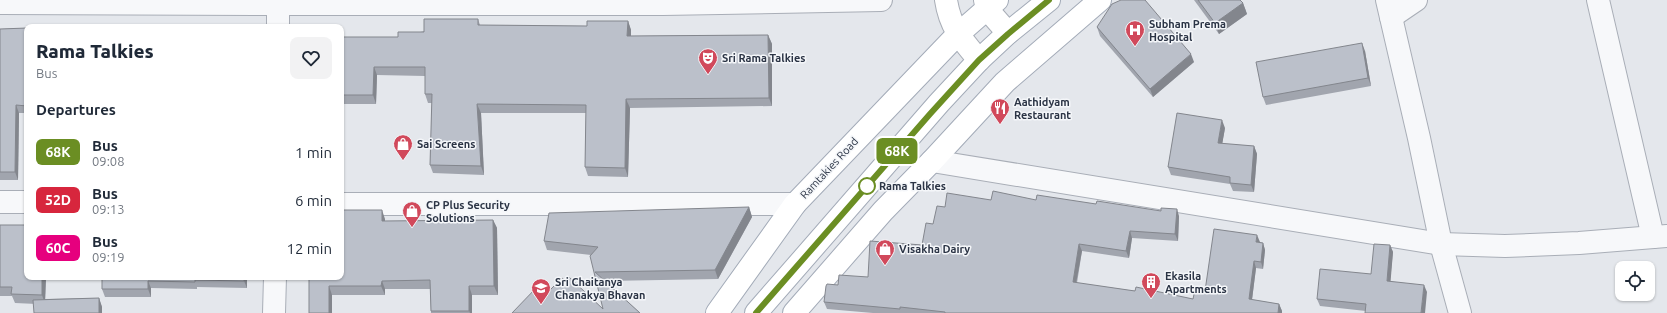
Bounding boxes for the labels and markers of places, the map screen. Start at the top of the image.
place label: Subham Prema Hospital [1149,18,1226,43]
hospital icon: Subham Prema Hospital [1124,19,1146,47]
theatre icon: Sri Rama Talkies [697,47,719,75]
place label: Sri Rama Talkies [722,52,805,64]
place label: Aathidyam Restaurant [1014,96,1071,121]
restaurant icon: Aathidyam Restaurant [989,97,1011,125]
shop icon: Sai Screens [392,133,414,161]
place label: Sai Screens [417,138,475,150]
marker: Rama Talkies [858,177,876,195]
place label: Rama Talkies [879,180,946,192]
place label: CP Plus Security Solutions [426,199,510,224]
shop icon: CP Plus Security Solutions [401,200,423,228]
shop icon: Visakha Dairy [874,238,896,266]
place label: Visakha Dairy [899,243,970,255]
place label: Ekasila Apartments [1165,270,1227,295]
building icon: Ekasila Apartments [1140,271,1162,299]
place label: Sri Chaitanya Chanakya Bhavan [555,276,645,301]
school or university icon: Sri Chaitanya Chanakya Bhavan [530,277,552,305]

